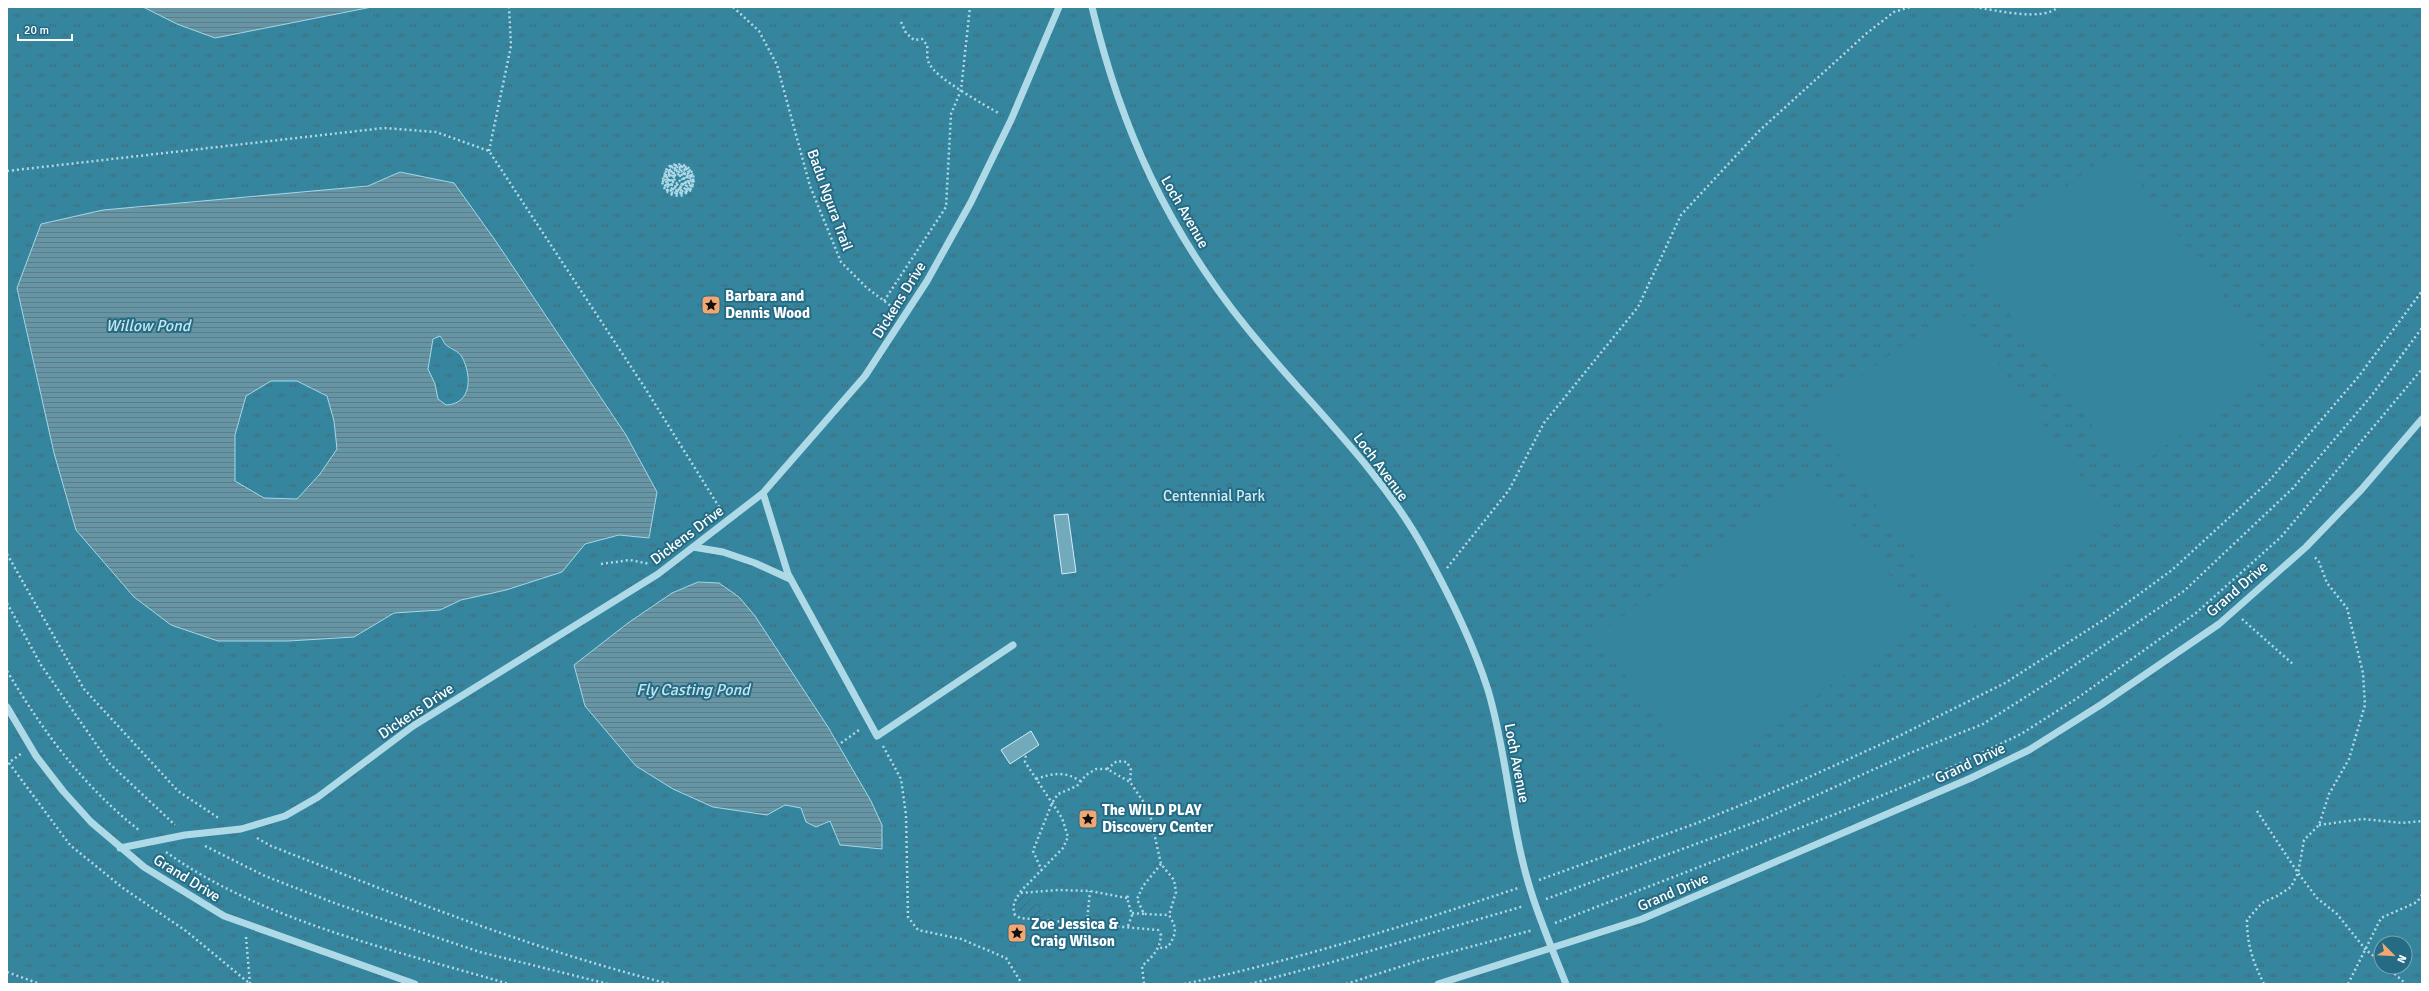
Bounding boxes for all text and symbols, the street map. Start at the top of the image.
scale bar [18,16,72,42]
text: 20 m [24,23,49,38]
street label: Badu Ngura Trail [803,147,857,253]
street label: Loch Avenue [1157,173,1213,251]
street label: Dickens Drive [868,258,930,342]
place label: Barbara and Dennis Wood [725,287,810,322]
place icon: Barbara and Dennis Wood [700,294,722,316]
water label: Willow Pond [106,316,193,336]
street label: Loch Avenue [1350,429,1412,505]
park label: Centennial Park [1163,487,1265,505]
street label: Dickens Drive [647,502,727,568]
street label: Grand Drive [2203,557,2271,621]
street label: Dickens Drive [375,679,457,743]
water label: Fly Casting Pond [636,680,752,700]
street label: Loch Avenue [1500,722,1534,804]
street label: Grand Drive [1932,739,2008,787]
place label: The WILD PLAY Discovery Center [1102,801,1213,836]
place icon: The WILD PLAY Discovery Center [1077,808,1099,830]
street label: Grand Drive [150,850,224,906]
street label: Grand Drive [1635,869,1711,915]
place label: Zoe Jessica & Craig Wilson [1031,915,1119,950]
place icon: Zoe Jessica & Craig Wilson [1006,922,1028,944]
north arrow [2373,935,2413,975]
text: N [2394,953,2409,965]

